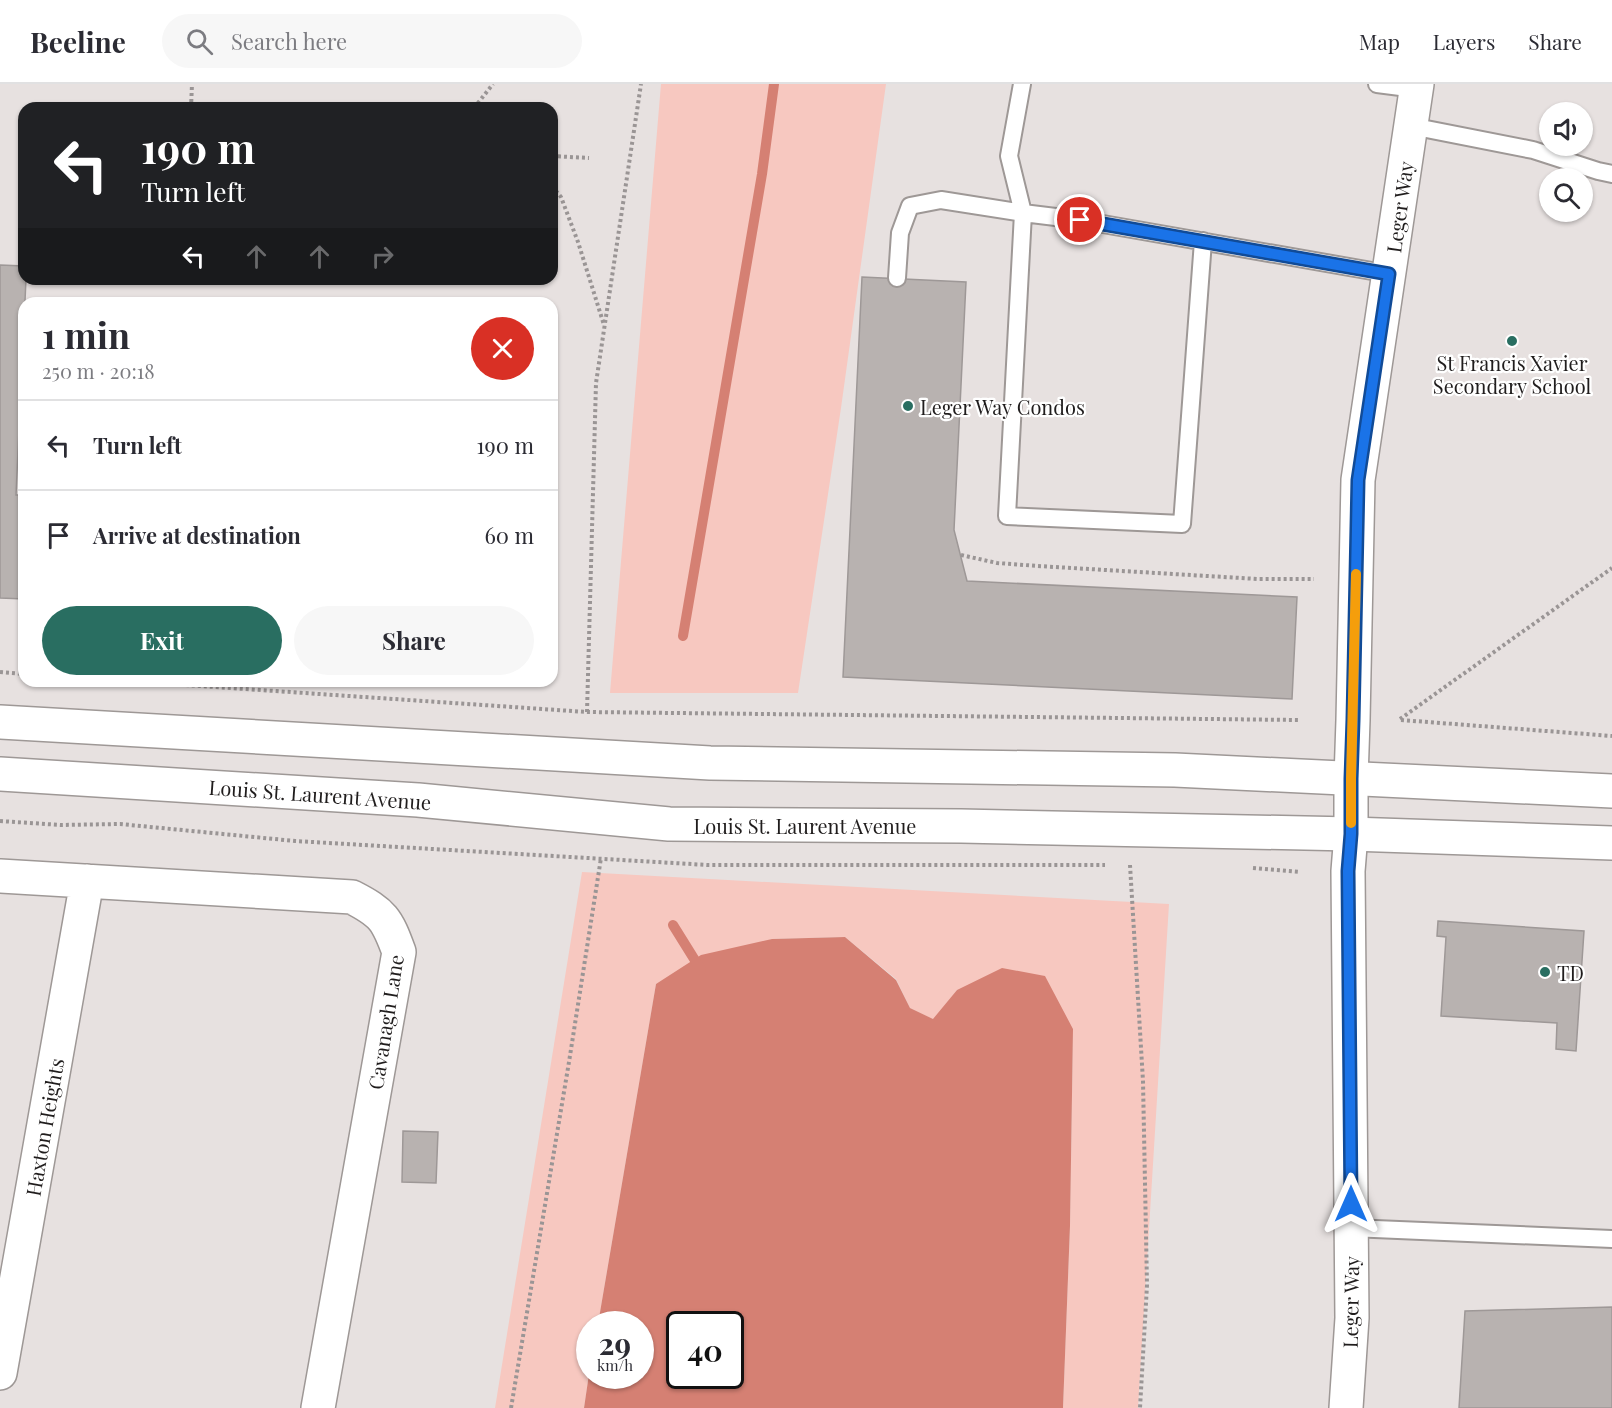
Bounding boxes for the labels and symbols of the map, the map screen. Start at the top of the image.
street label: Leger Way [1379,159,1419,255]
pin [1054,194,1105,245]
marker: St Francis Xavier Secondary School [1505,334,1519,348]
place label: St Francis Xavier Secondary School [1433,349,1591,399]
place label: Leger Way Condos [920,393,1085,420]
marker: Leger Way Condos [901,399,915,413]
street label: Louis St. Laurent Avenue [208,773,432,815]
street label: Louis St. Laurent Avenue [694,812,916,839]
street label: Cavanagh Lane [361,953,409,1091]
place label: TD [1557,959,1584,986]
marker: TD [1538,965,1552,979]
street label: Haxton Heights [19,1056,69,1198]
position arrow [1319,1172,1383,1236]
street label: Leger Way [1336,1256,1364,1348]
speed limit sign: 40 [666,1311,744,1389]

